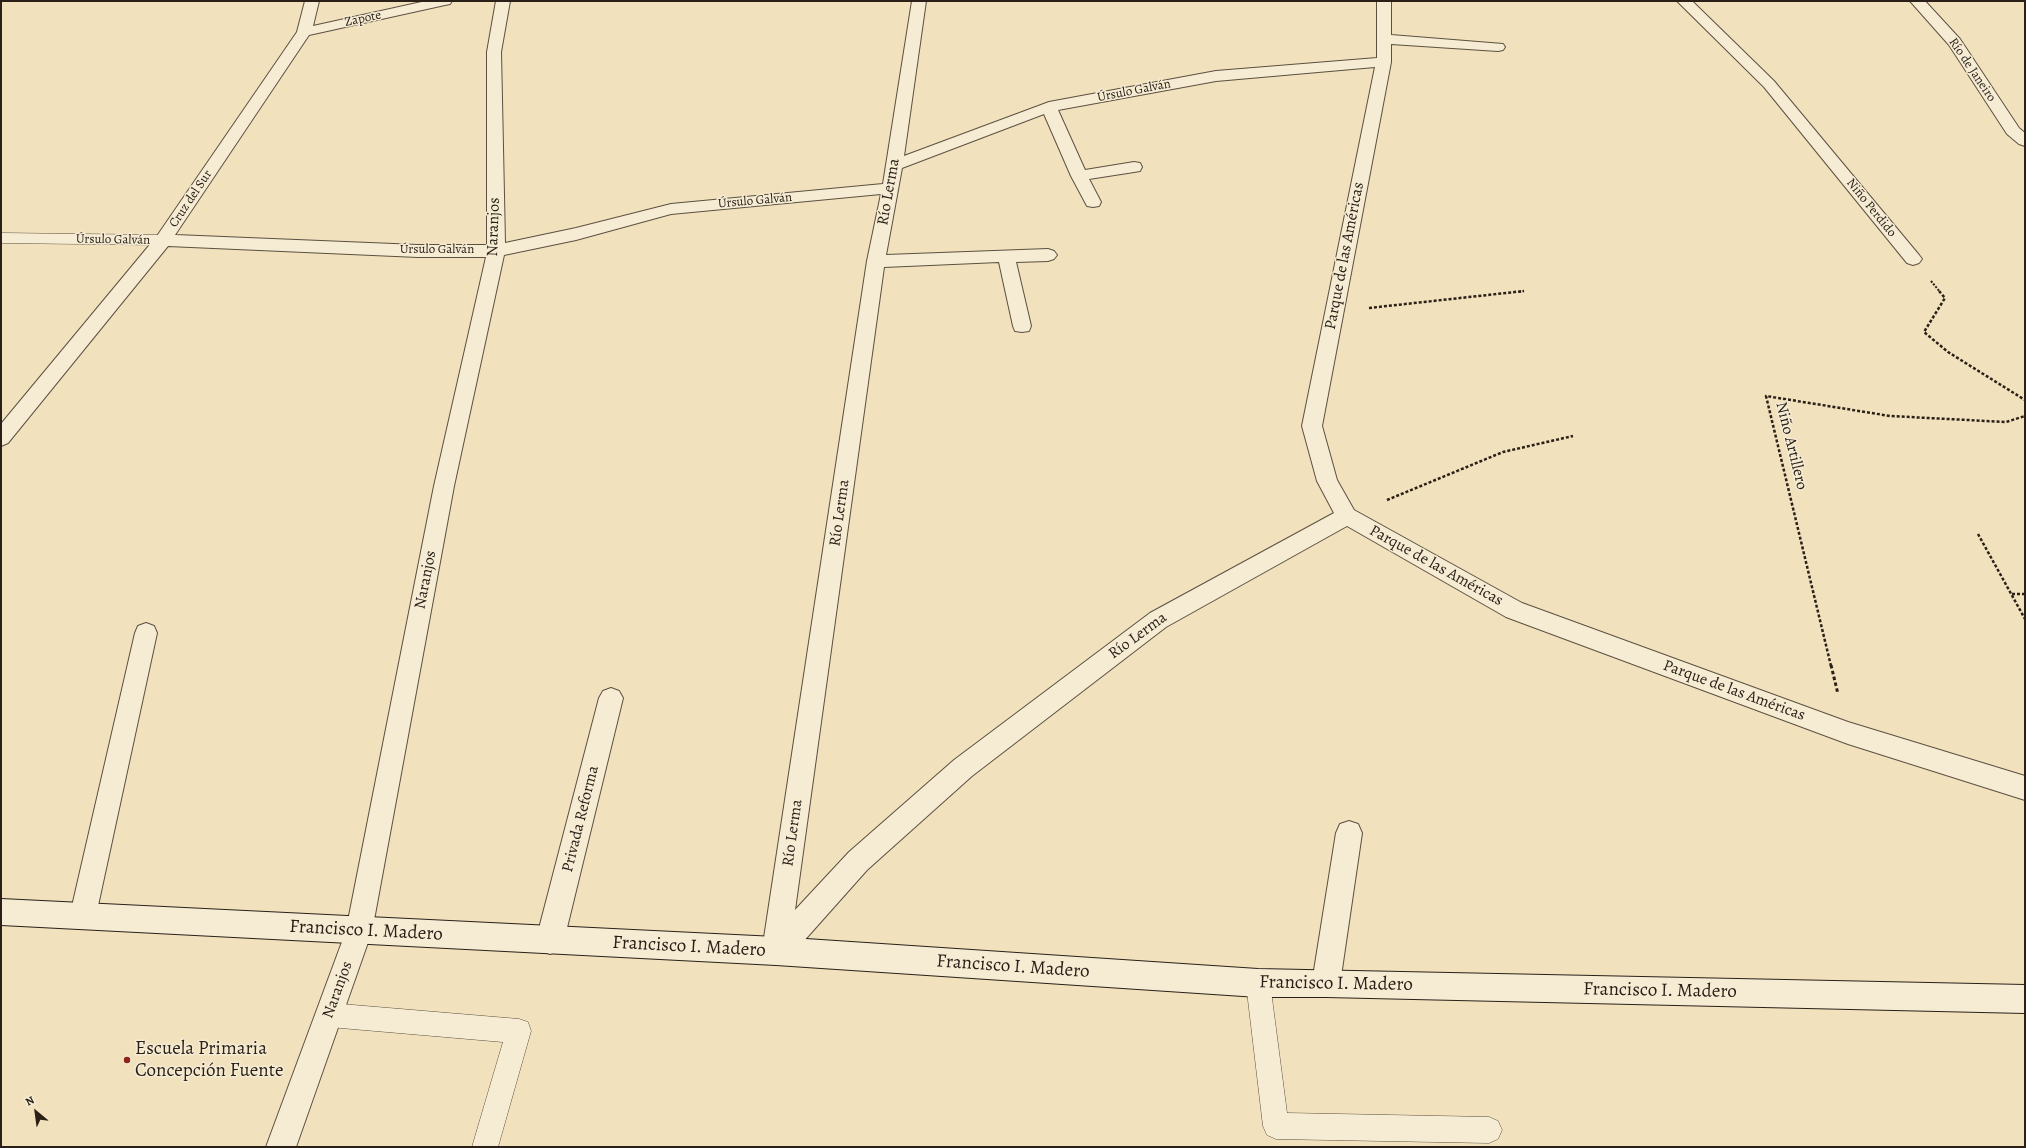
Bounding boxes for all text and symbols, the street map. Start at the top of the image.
street label: Zapote [343,8,383,30]
street label: Río de Janeiro [1945,35,1999,105]
street label: Úrsulo Galván [1096,76,1172,106]
street label: Río Lerma [874,157,904,227]
street label: Cruz del Sur [166,167,216,231]
street label: Niño Perdido [1843,176,1899,240]
street label: Parque de las Américas [1321,181,1369,331]
street label: Úrsulo Galván [717,190,793,212]
street label: Naranjos [483,197,505,257]
street label: Úrsulo Galván [76,232,150,248]
street label: Úrsulo Galván [400,242,474,258]
street label: Niño Artillero [1771,400,1811,492]
street label: Río Lerma [826,478,854,548]
street label: Parque de las Américas [1366,521,1506,611]
street label: Naranjos [411,549,441,611]
street label: Río Lerma [1105,608,1171,664]
street label: Parque de las Américas [1660,656,1808,726]
street label: Privada Reforma [558,764,604,874]
street label: Río Lerma [779,798,807,868]
street label: Francisco I. Madero [289,916,443,946]
street label: Francisco I. Madero [612,932,766,962]
street label: Francisco I. Madero [936,950,1090,984]
street label: Naranjos [319,959,357,1021]
street label: Francisco I. Madero [1259,971,1413,997]
street label: Francisco I. Madero [1583,978,1737,1004]
place label: Escuela Primaria Concepción Fuente [135,1038,283,1082]
marker: Escuela Primaria Concepción Fuente [122,1055,132,1065]
north arrow [16,1092,56,1132]
text: N [23,1093,37,1110]

